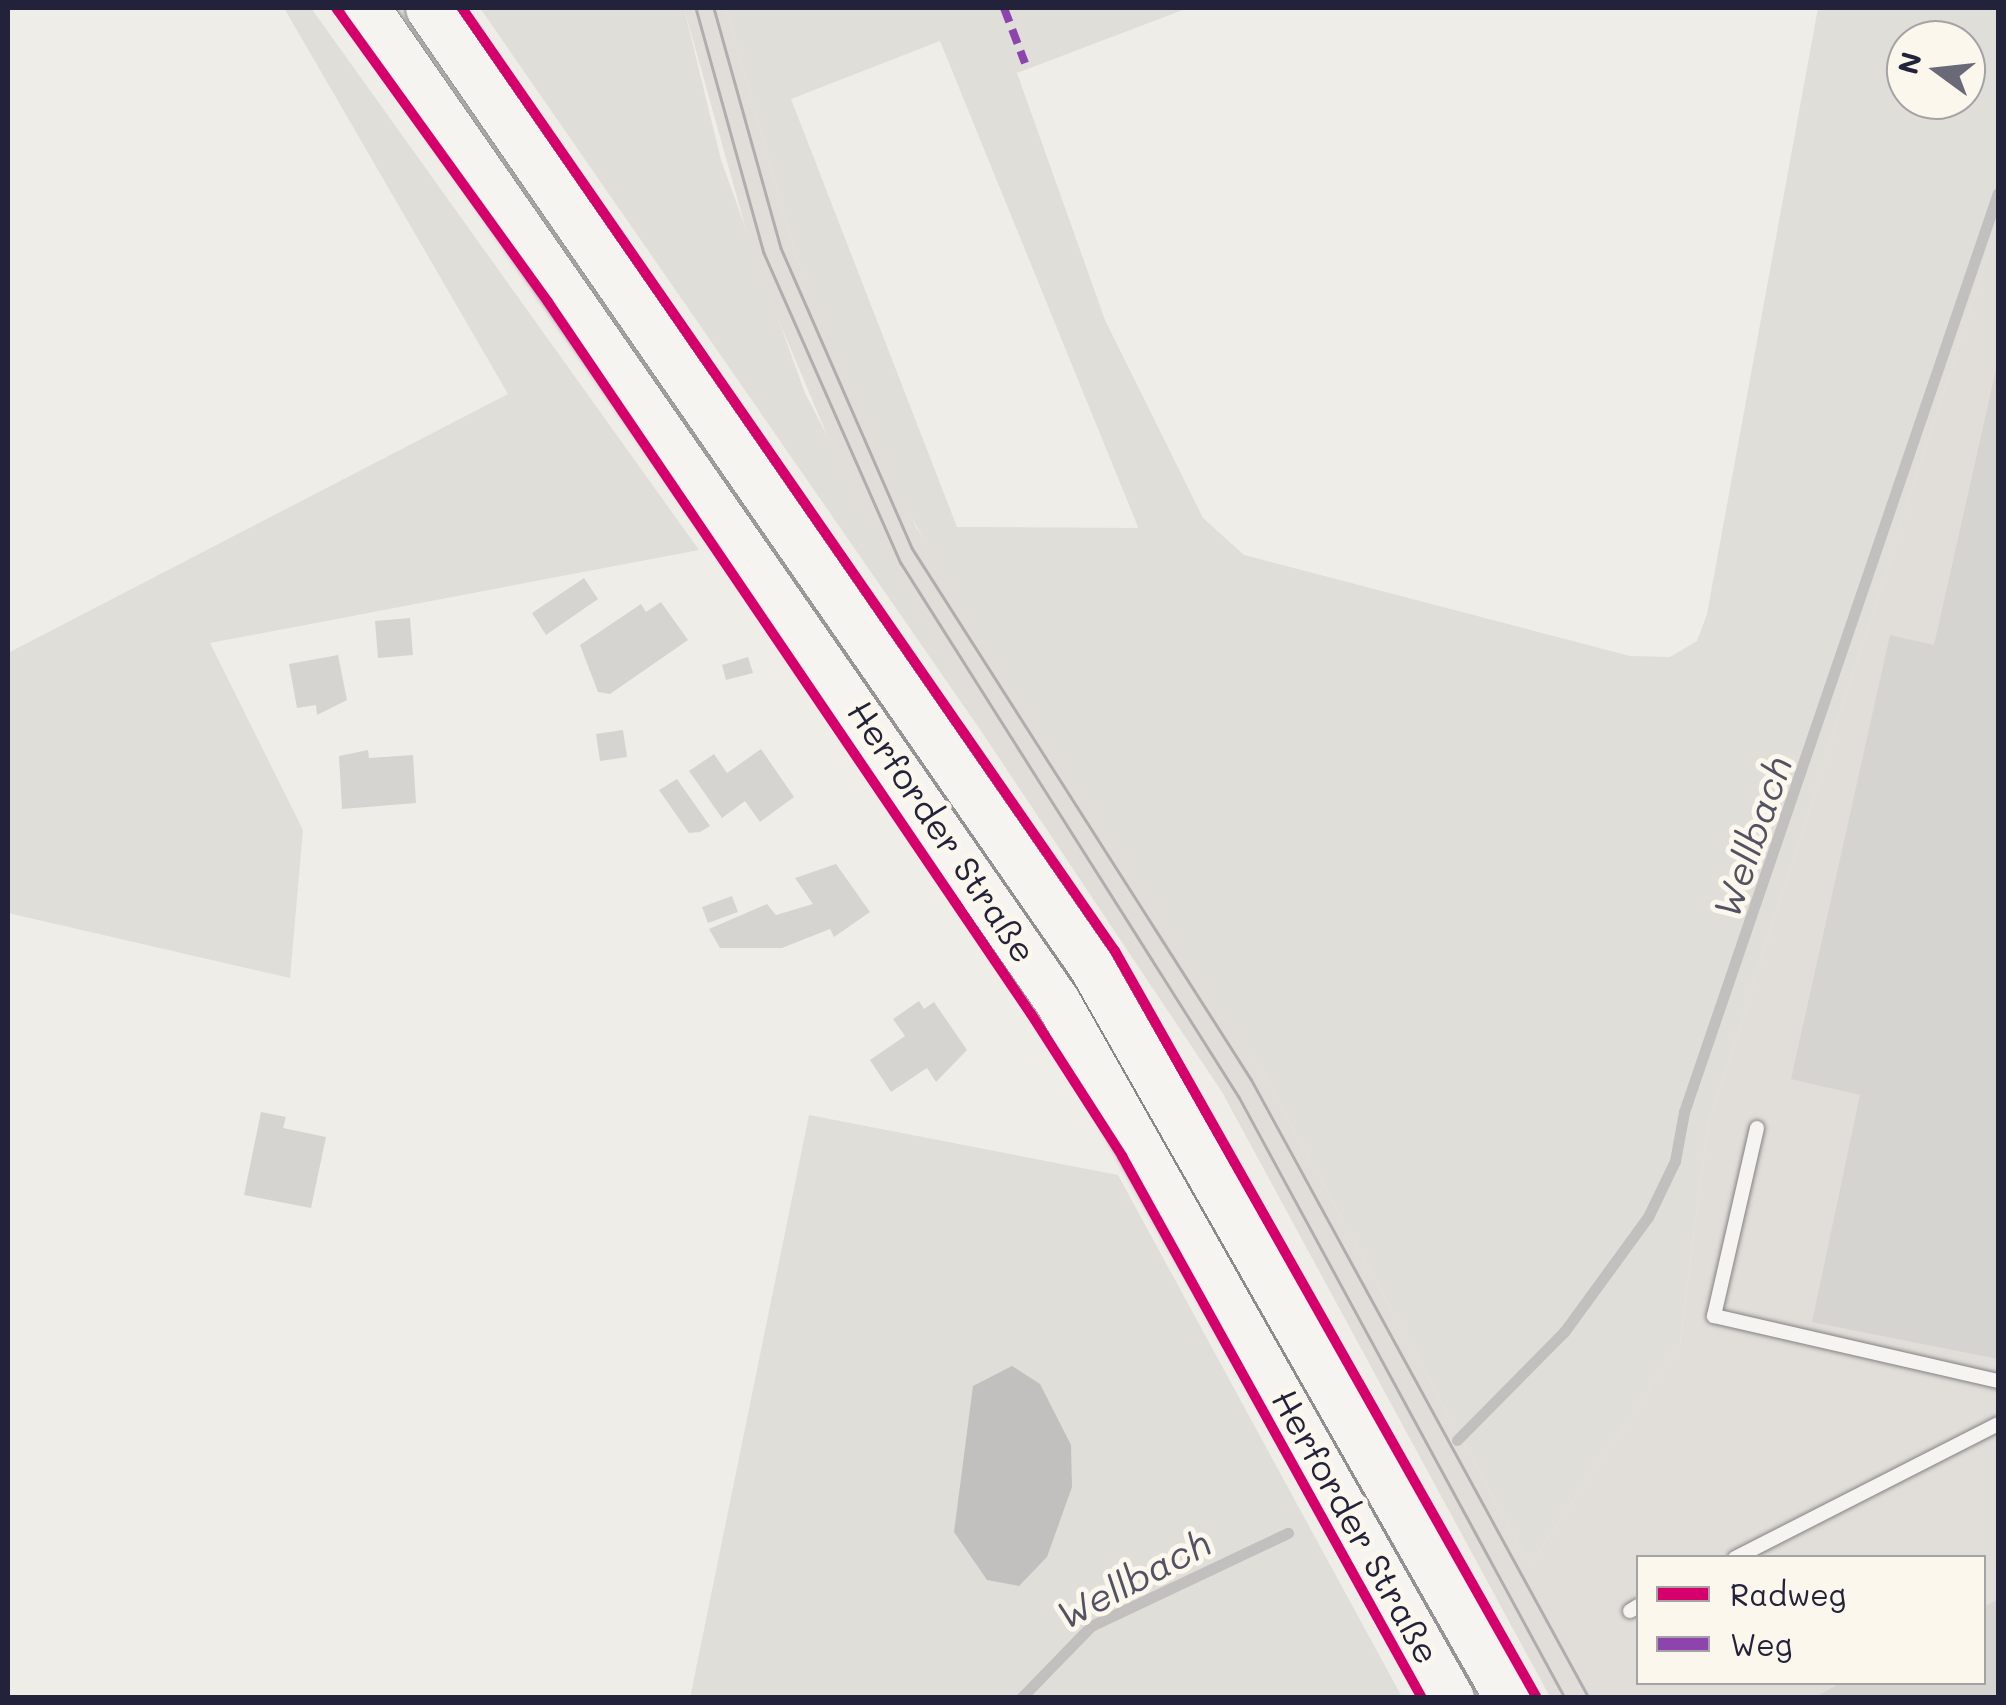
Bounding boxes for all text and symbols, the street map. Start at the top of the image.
north arrow [1886,20,1986,120]
text: N [1889,48,1929,78]
street label: Herforder Straße [840,692,1046,970]
water label: Wellbach [1703,750,1801,924]
street label: Herforder Straße [1264,1382,1450,1670]
water label: Wellbach [1048,1520,1218,1638]
legend [1636,1555,1986,1685]
text: Radweg [1730,1574,1846,1614]
text: Weg [1730,1624,1792,1664]

